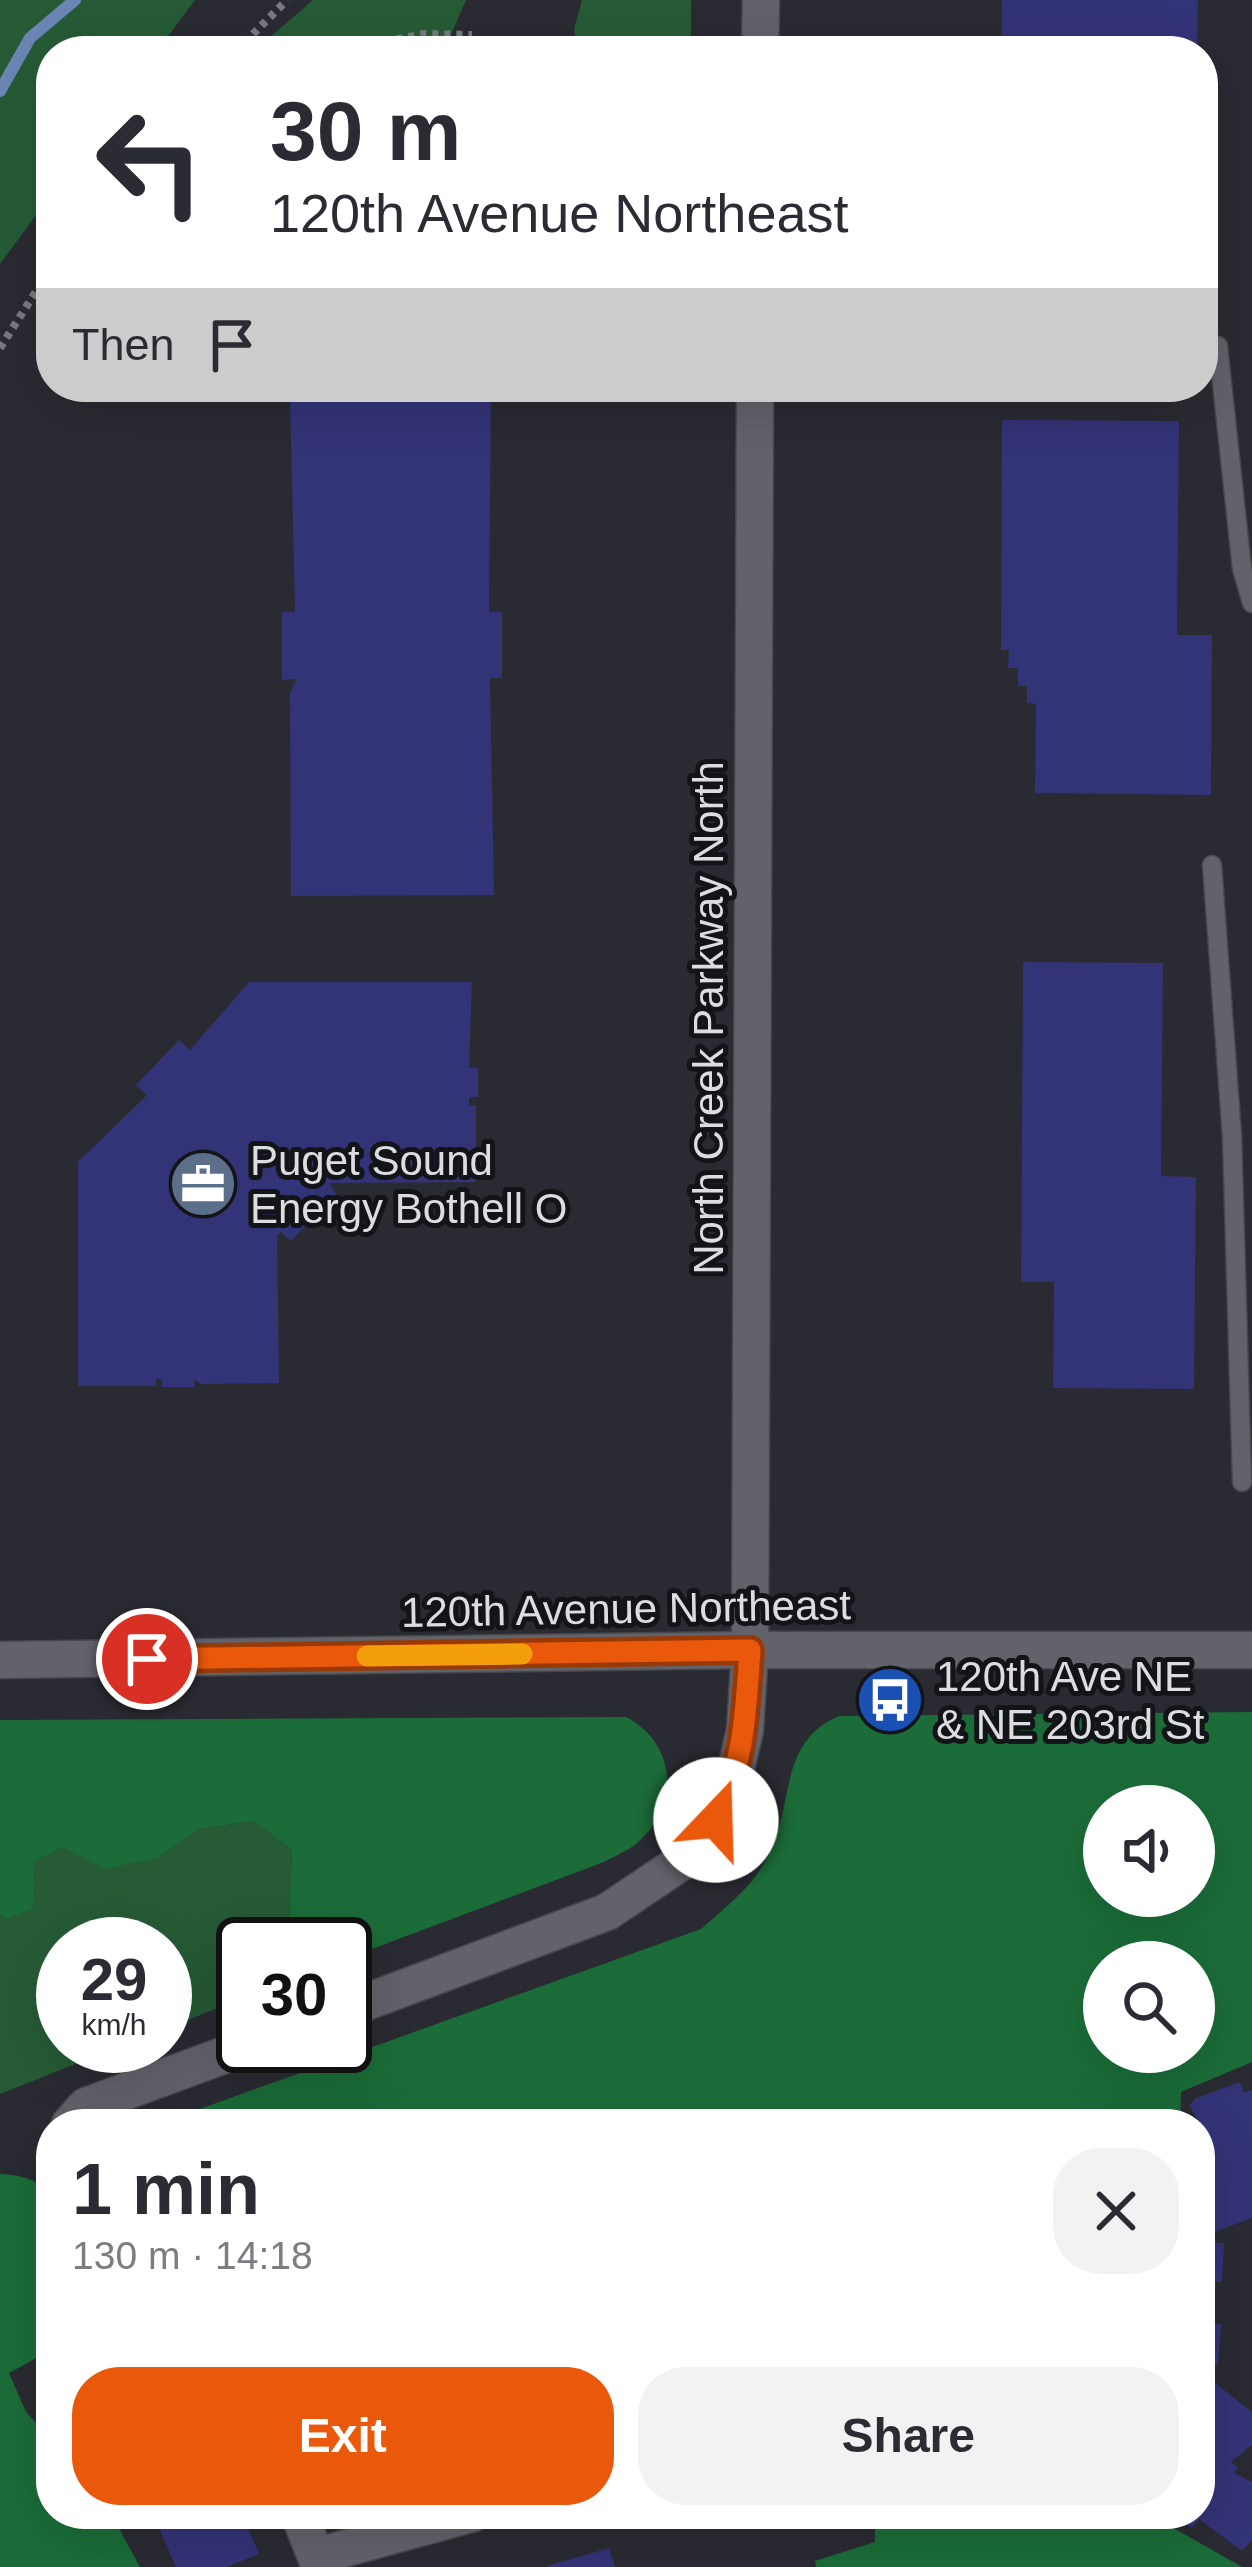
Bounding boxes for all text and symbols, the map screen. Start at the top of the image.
icon: left [72,84,228,240]
text: 30 m [270,84,461,178]
text: 120th Avenue Northeast [270,183,848,243]
icon: arrive [199,312,265,378]
text: Then [72,319,175,370]
street label: North Creek Parkway North [685,761,732,1275]
place label: Puget Sound Energy Bothell O [250,1137,568,1232]
office icon: Puget Sound Energy Bothell O [168,1149,238,1219]
street label: 120th Avenue Northeast [401,1581,852,1636]
pin [96,1608,198,1710]
icon: arrive [114,1626,180,1692]
place label: 120th Ave NE & NE 203rd St [936,1653,1205,1748]
bus stop icon: 120th Ave NE & NE 203rd St [855,1665,925,1735]
position arrow [653,1757,779,1883]
map controls [1083,1785,1215,2073]
button: sound [1083,1785,1215,1917]
speed limit sign: 30 [216,1917,372,2073]
button: search [1083,1941,1215,2073]
text: 29 [81,1946,147,2013]
text: km/h [81,2008,147,2041]
button: close [1053,2148,1179,2274]
text: 1 min [72,2149,260,2229]
text: 130 m · 14:18 [72,2234,313,2277]
button: Exit [72,2367,614,2505]
button: Share [638,2367,1179,2505]

